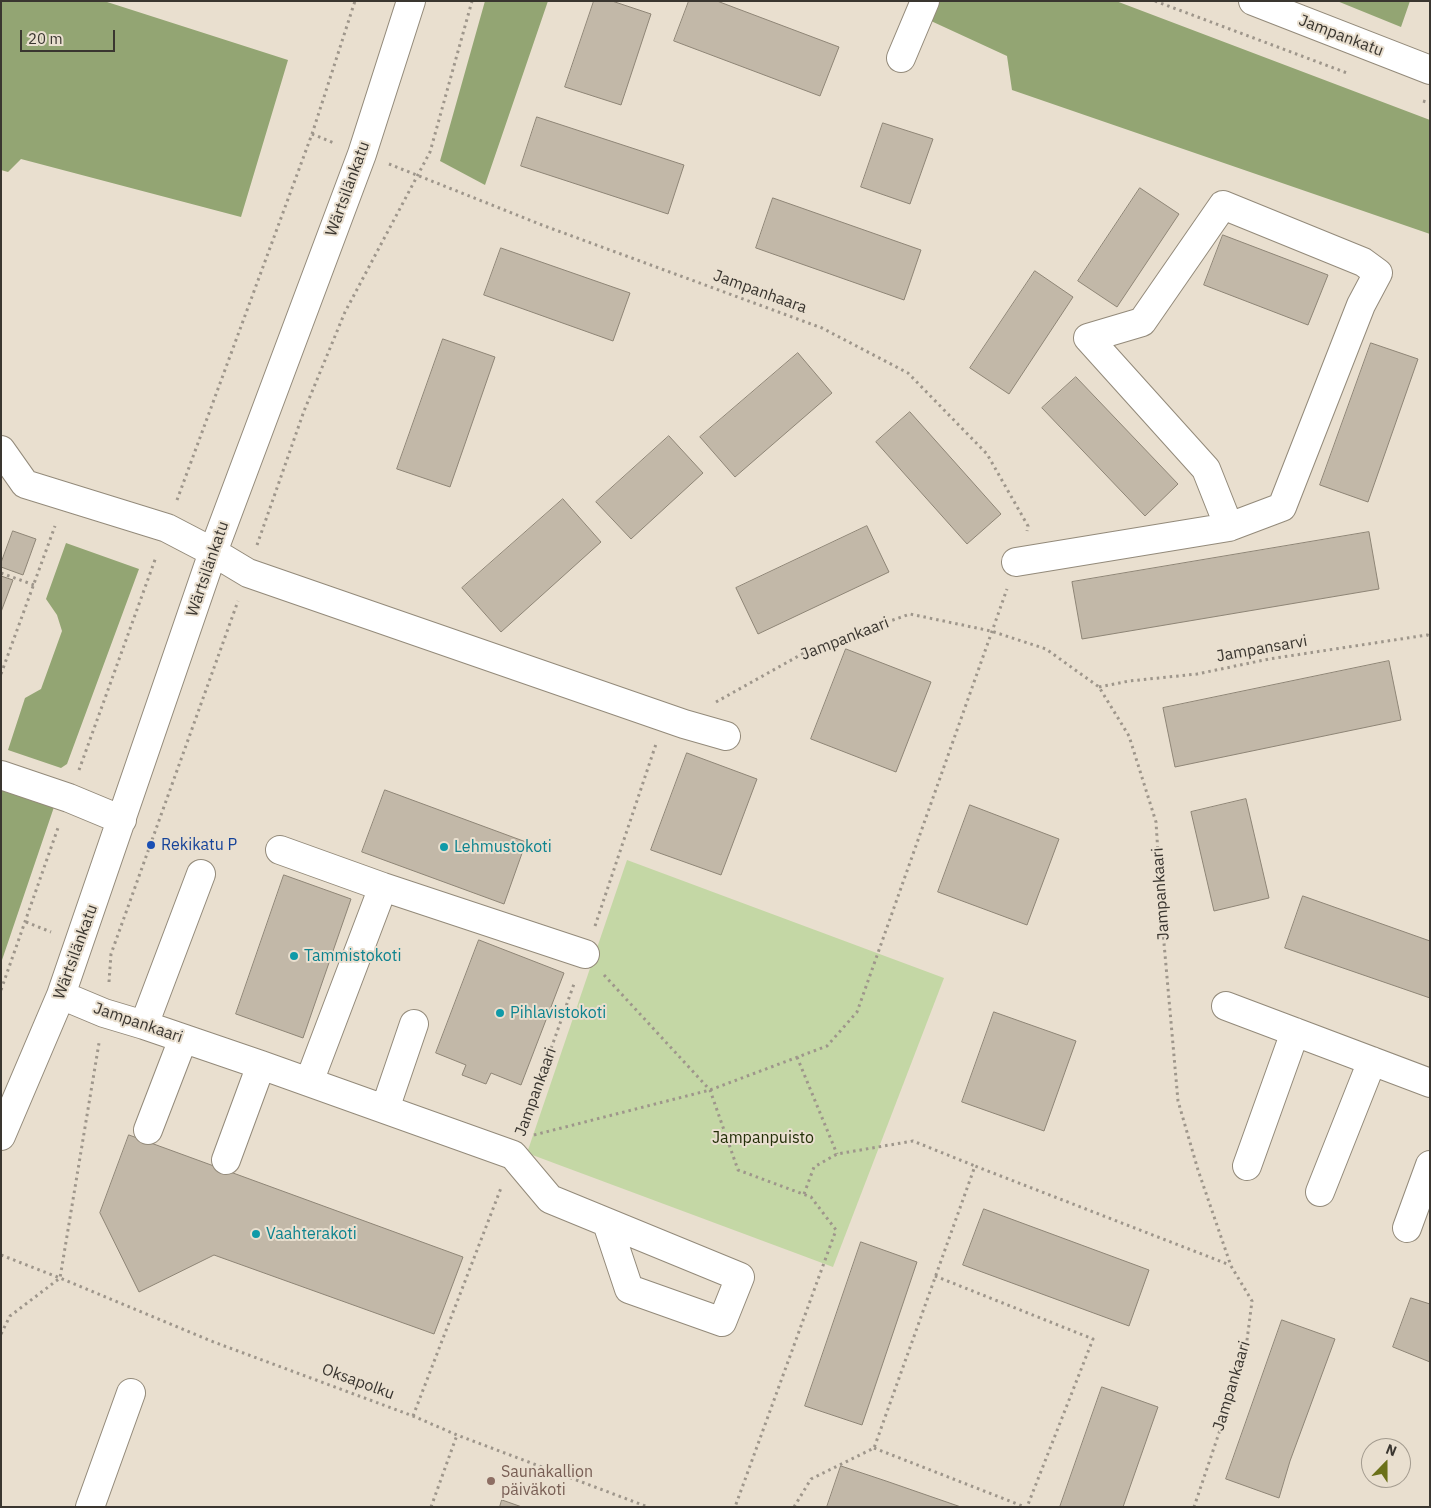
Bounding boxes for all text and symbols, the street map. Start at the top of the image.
street label: Jampankatu [1296,11,1386,61]
scale bar [22,20,118,52]
text: 20 m [28,29,63,48]
street label: Wärtsilänkatu [322,139,374,239]
street label: Jampanhaara [711,266,809,318]
street label: Wärtsilänkatu [183,519,233,619]
street label: Jampankaari [798,613,892,665]
street label: Jampansarvi [1215,632,1309,666]
place label: Rekikatu P [161,835,237,855]
place label: Lehmustokoti [454,837,552,857]
marker: Rekikatu P [145,839,157,851]
marker: Lehmustokoti [438,841,450,853]
street label: Jampankaari [1148,847,1174,941]
street label: Wärtsilänkatu [50,902,102,1002]
place label: Tammistokoti [304,946,401,966]
marker: Tammistokoti [288,950,300,962]
street label: Jampankaari [91,999,185,1047]
place label: Pihlavistokoti [510,1003,606,1023]
marker: Pihlavistokoti [494,1007,506,1019]
street label: Jampankaari [511,1045,561,1139]
park label: Jampanpuisto [712,1128,814,1148]
place label: Vaahterakoti [266,1224,357,1244]
marker: Vaahterakoti [250,1228,262,1240]
street label: Jampankaari [1209,1339,1255,1433]
street label: Oksapolku [319,1360,397,1404]
north arrow [1361,1438,1411,1488]
text: N [1383,1440,1399,1460]
place label: Saunakallion päiväkoti [501,1462,593,1500]
marker: Saunakallion päiväkoti [485,1475,497,1487]

